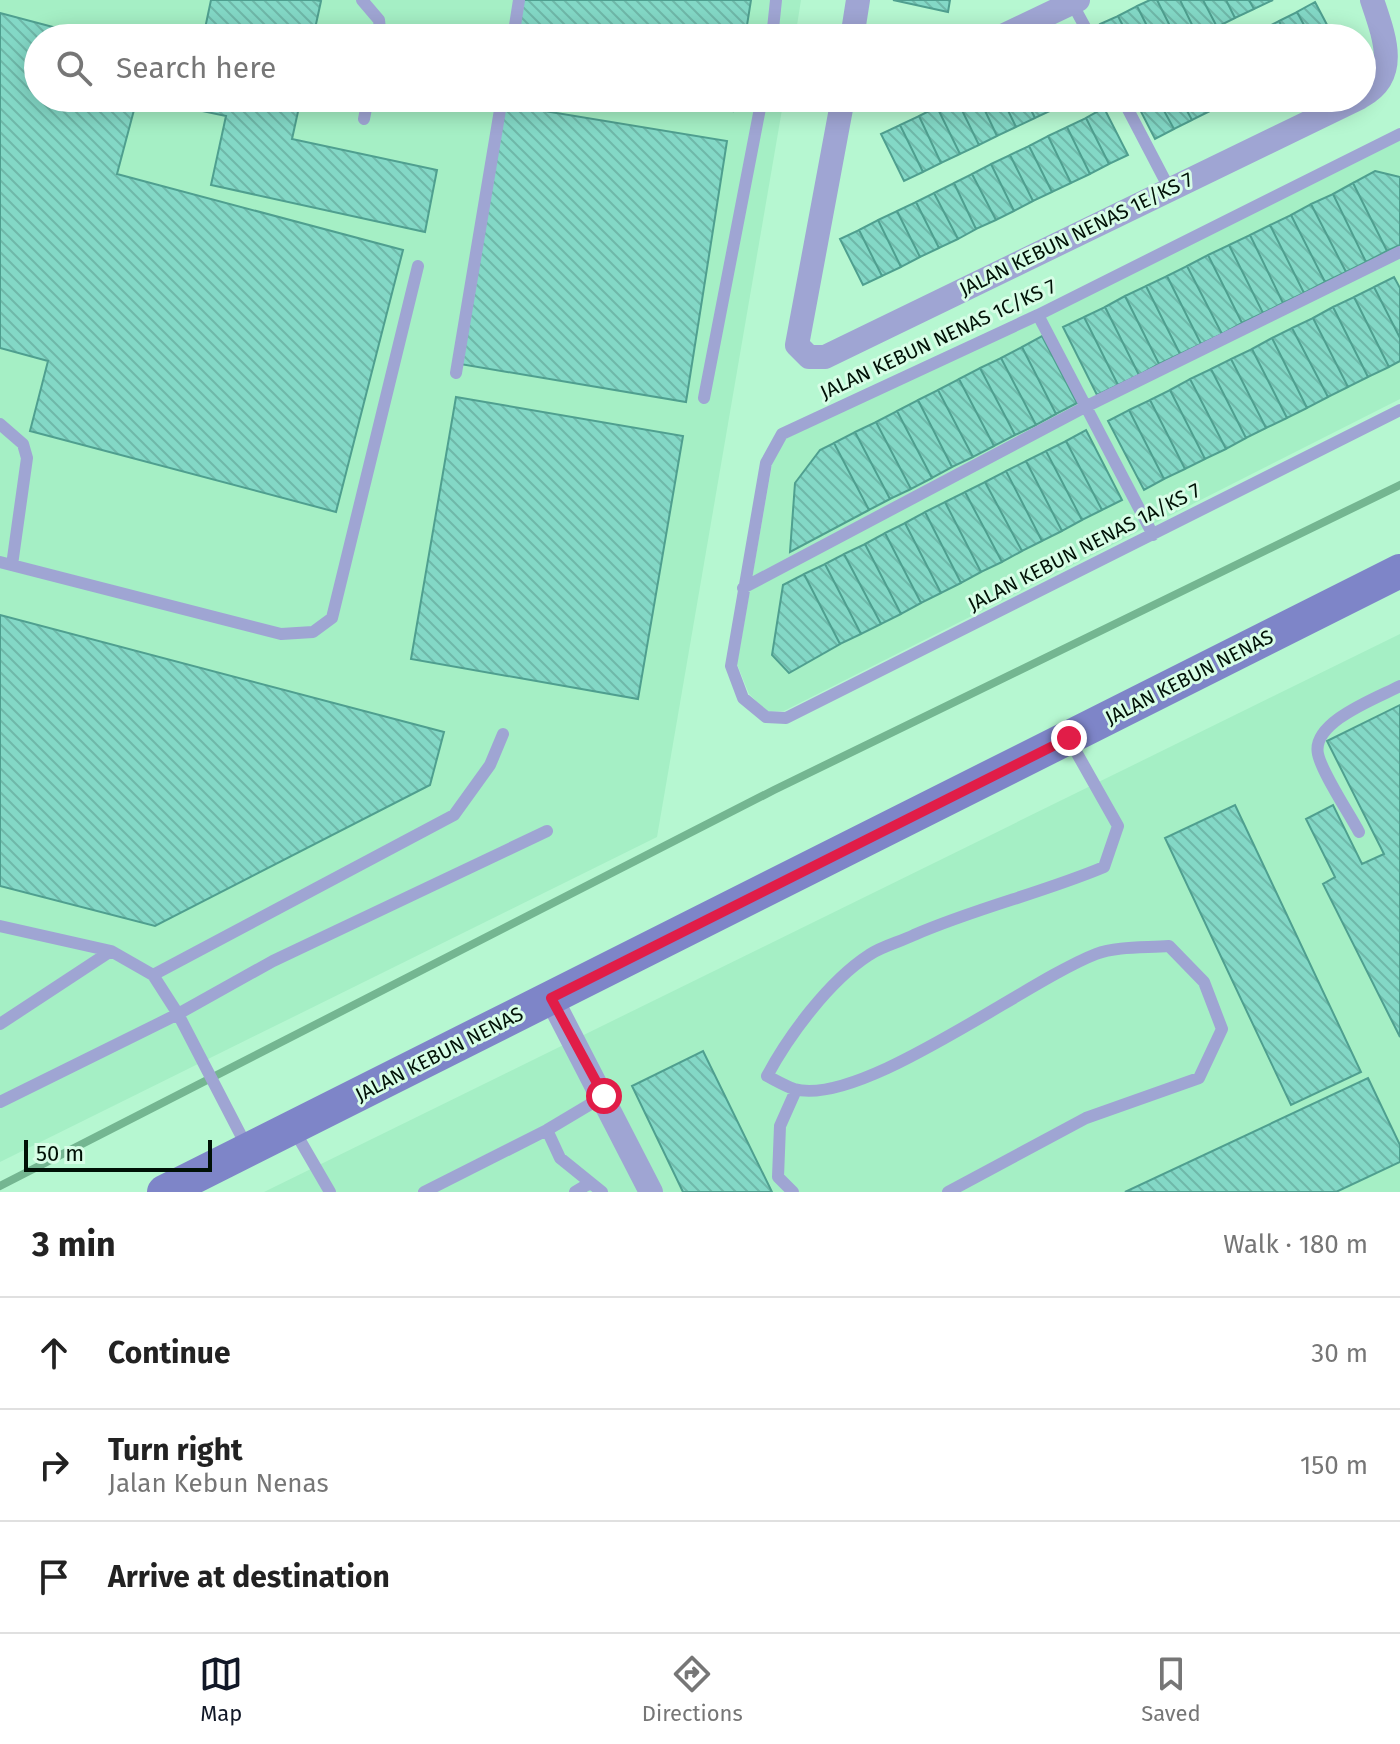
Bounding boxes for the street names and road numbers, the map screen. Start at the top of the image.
street label: JALAN KEBUN NENAS 1E/KS 7 [955,167,1197,301]
street label: JALAN KEBUN NENAS 1C/KS 7 [816,274,1060,404]
street label: JALAN KEBUN NENAS 1A/KS 7 [964,478,1204,616]
street label: JALAN KEBUN NENAS [1101,624,1277,730]
street label: JALAN KEBUN NENAS [351,1001,527,1107]

